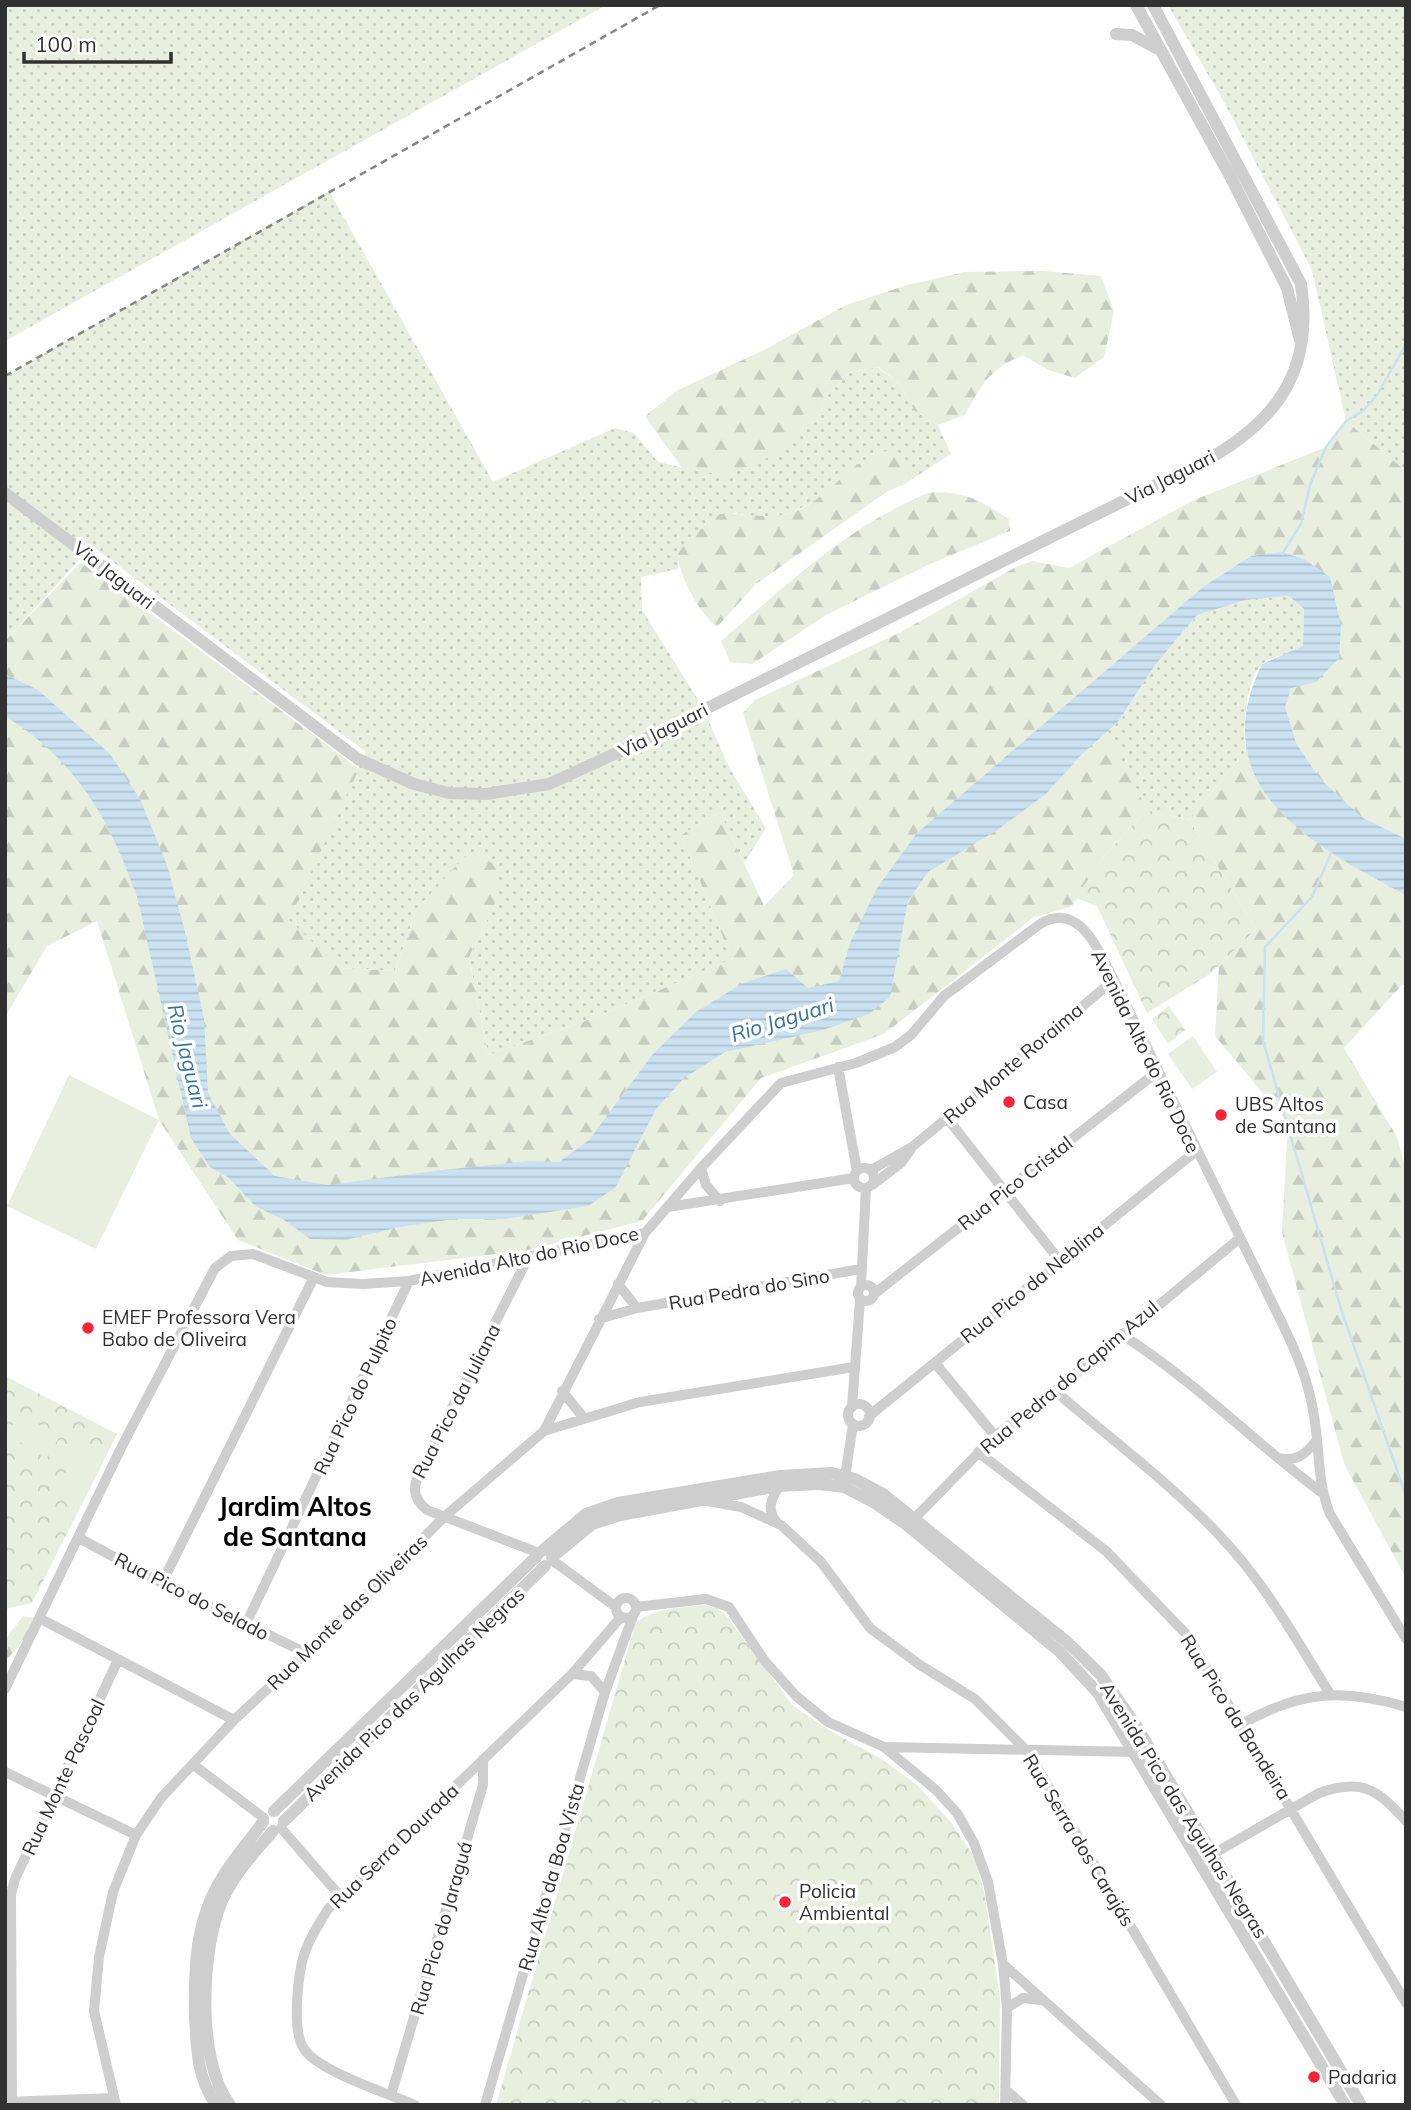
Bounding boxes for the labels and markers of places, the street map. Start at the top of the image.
place label: Casa [1023,1090,1068,1114]
place label: UBS Altos de Santana [1235,1092,1337,1138]
marker: Casa [1001,1094,1017,1110]
marker: UBS Altos de Santana [1213,1107,1229,1123]
place label: EMEF Professora Vera Babo de Oliveira [102,1305,296,1351]
marker: EMEF Professora Vera Babo de Oliveira [80,1320,96,1336]
place label: Policia Ambiental [799,1879,890,1925]
marker: Policia Ambiental [777,1894,793,1910]
place label: Padaria [1328,2065,1397,2089]
marker: Padaria [1306,2069,1322,2085]

